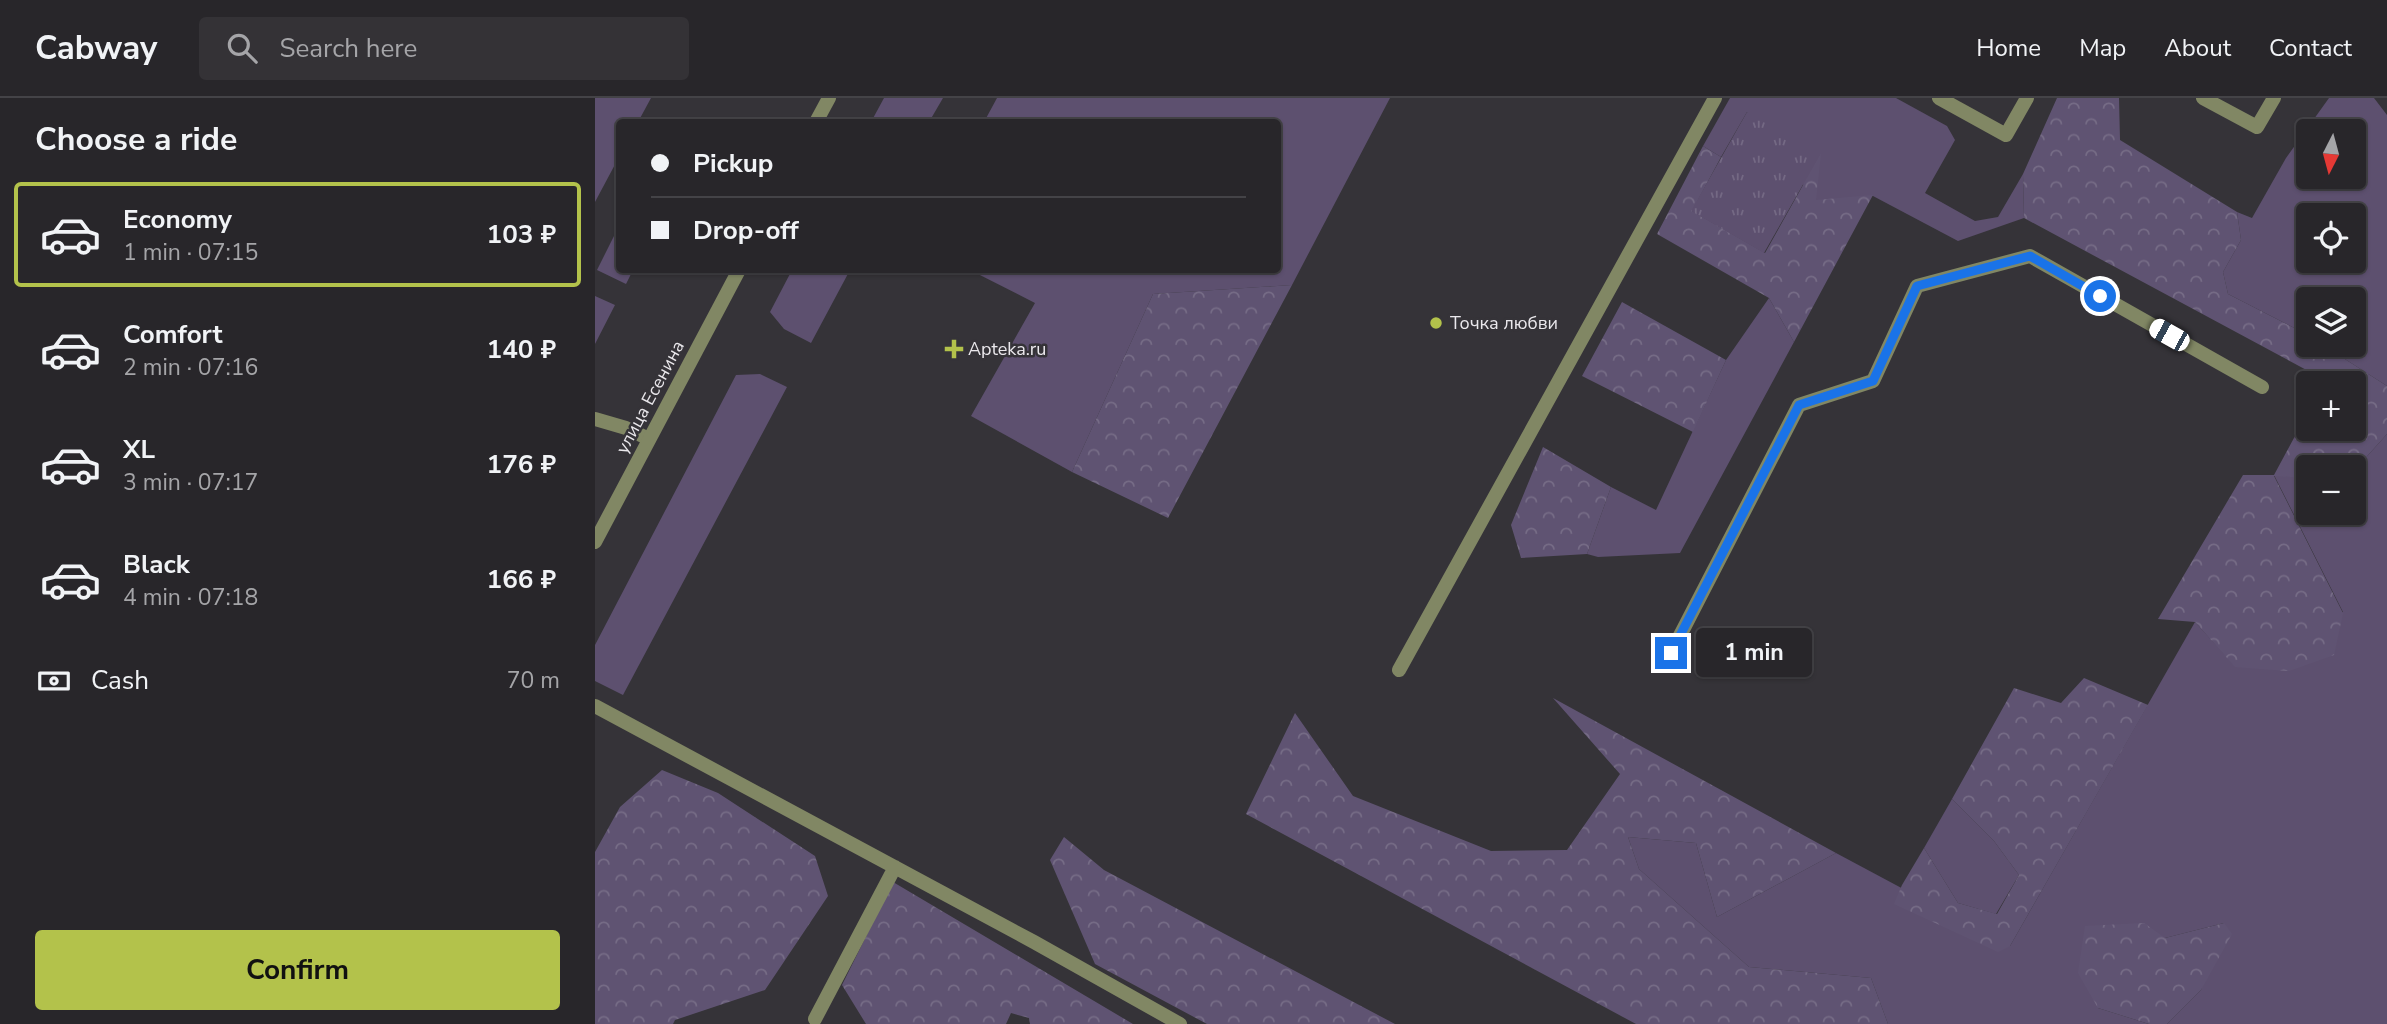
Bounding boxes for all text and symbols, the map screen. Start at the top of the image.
search box [199,17,689,80]
text: Cabway [35,26,157,71]
icon: search [223,29,261,67]
text: Search here [279,31,417,66]
text: Home [1976,32,2041,64]
text: Map [2079,32,2126,64]
text: About [2164,32,2231,64]
text: Contact [2269,32,2352,64]
text: Choose a ride [35,118,237,161]
north arrow [2296,119,2366,189]
map controls [2296,119,2366,525]
text: Pickup [693,146,773,181]
text: Economy [123,202,232,237]
icon: car [39,203,102,266]
button: locate [2296,203,2366,273]
text: Drop-off [693,213,799,248]
text: 103 ₽ [487,217,556,252]
text: 1 min · 07:15 [123,237,258,268]
route start [2084,280,2116,312]
button: layers [2296,287,2366,357]
place label: Точка любви [1450,311,1558,335]
marker: Точка любви [1428,315,1444,331]
car [2146,316,2193,354]
text: Comfort [123,317,223,352]
icon: car [39,318,102,381]
text: 140 ₽ [487,332,556,367]
street label: улица Есенина [610,336,690,458]
place label: Apteka.ru [968,337,1046,361]
marker: Apteka.ru [946,341,962,357]
text: 2 min · 07:16 [123,352,258,383]
button: + [2296,371,2366,441]
text: XL [123,432,155,467]
icon: car [39,433,102,496]
text: 176 ₽ [487,447,556,482]
button: − [2296,455,2366,525]
text: 3 min · 07:17 [123,467,258,498]
text: Black [123,547,190,582]
icon: car [39,548,102,611]
text: 166 ₽ [487,562,556,597]
text: 4 min · 07:18 [123,582,258,613]
callout: 1 min [1695,628,1811,678]
route end [1655,637,1687,669]
text: 1 min [1724,637,1784,668]
icon: cash [35,662,73,700]
text: Cash [91,663,149,698]
text: 70 m [507,665,560,696]
button: Confirm [35,930,560,1010]

